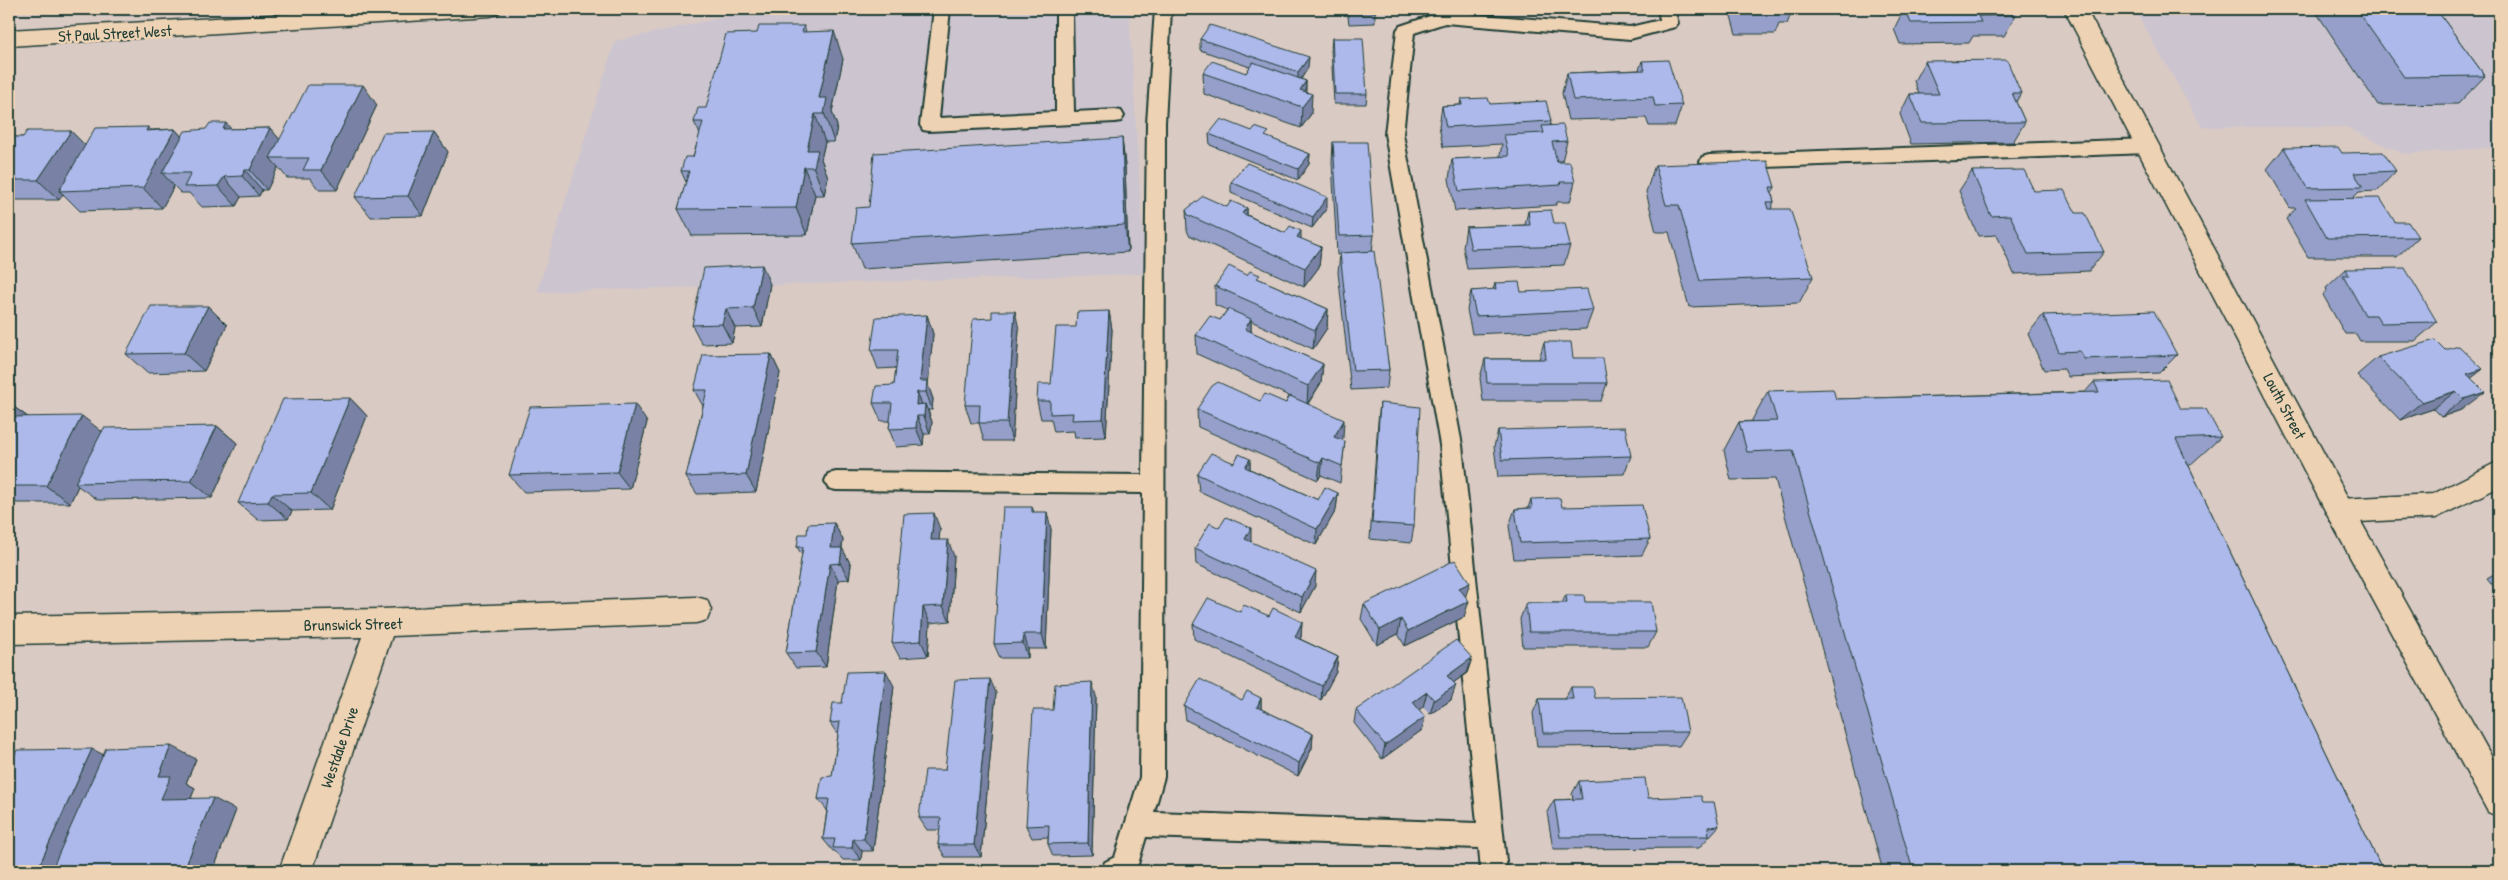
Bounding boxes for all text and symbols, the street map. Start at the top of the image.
street label: St Paul Street West [58,19,173,47]
street label: Louth Street [2258,369,2312,443]
street label: Brunswick Street [303,612,403,636]
street label: Westdale Drive [315,703,363,791]

